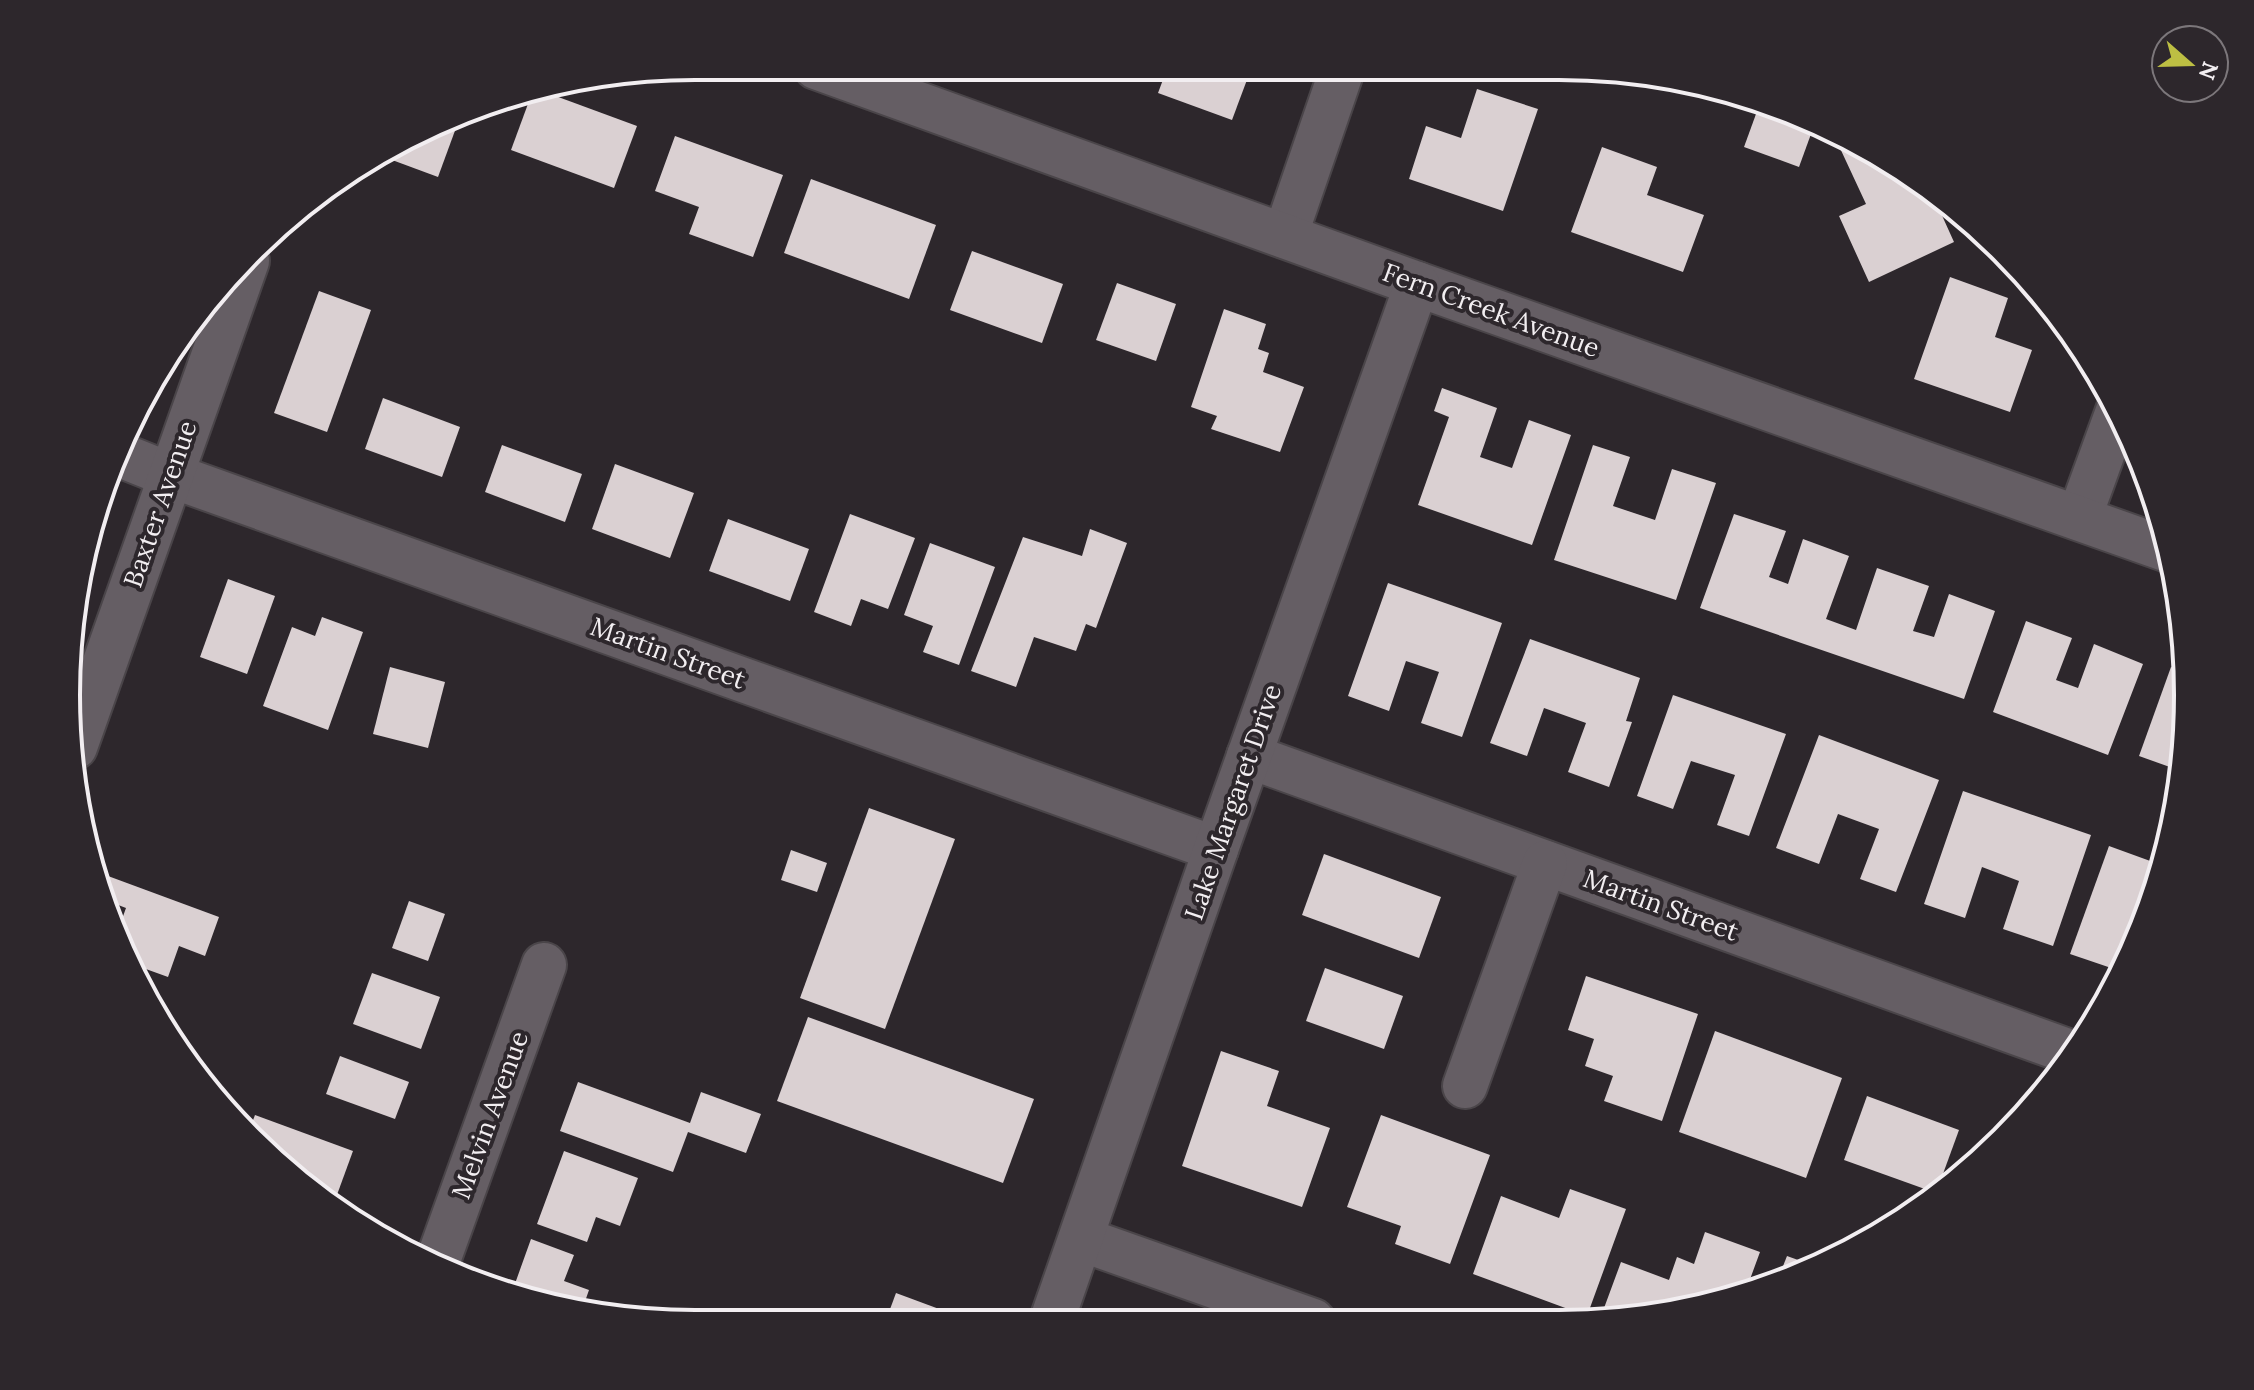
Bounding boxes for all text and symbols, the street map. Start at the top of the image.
north arrow [2150,24,2230,104]
text: N [2193,58,2225,84]
street label: Fern Creek Avenue [1378,255,1604,364]
street label: Baxter Avenue [116,416,203,591]
street label: Martin Street [586,609,750,696]
street label: Lake Margaret Drive [1177,680,1288,924]
street label: Martin Street [1579,861,1743,948]
street label: Melvin Avenue [444,1026,535,1203]

